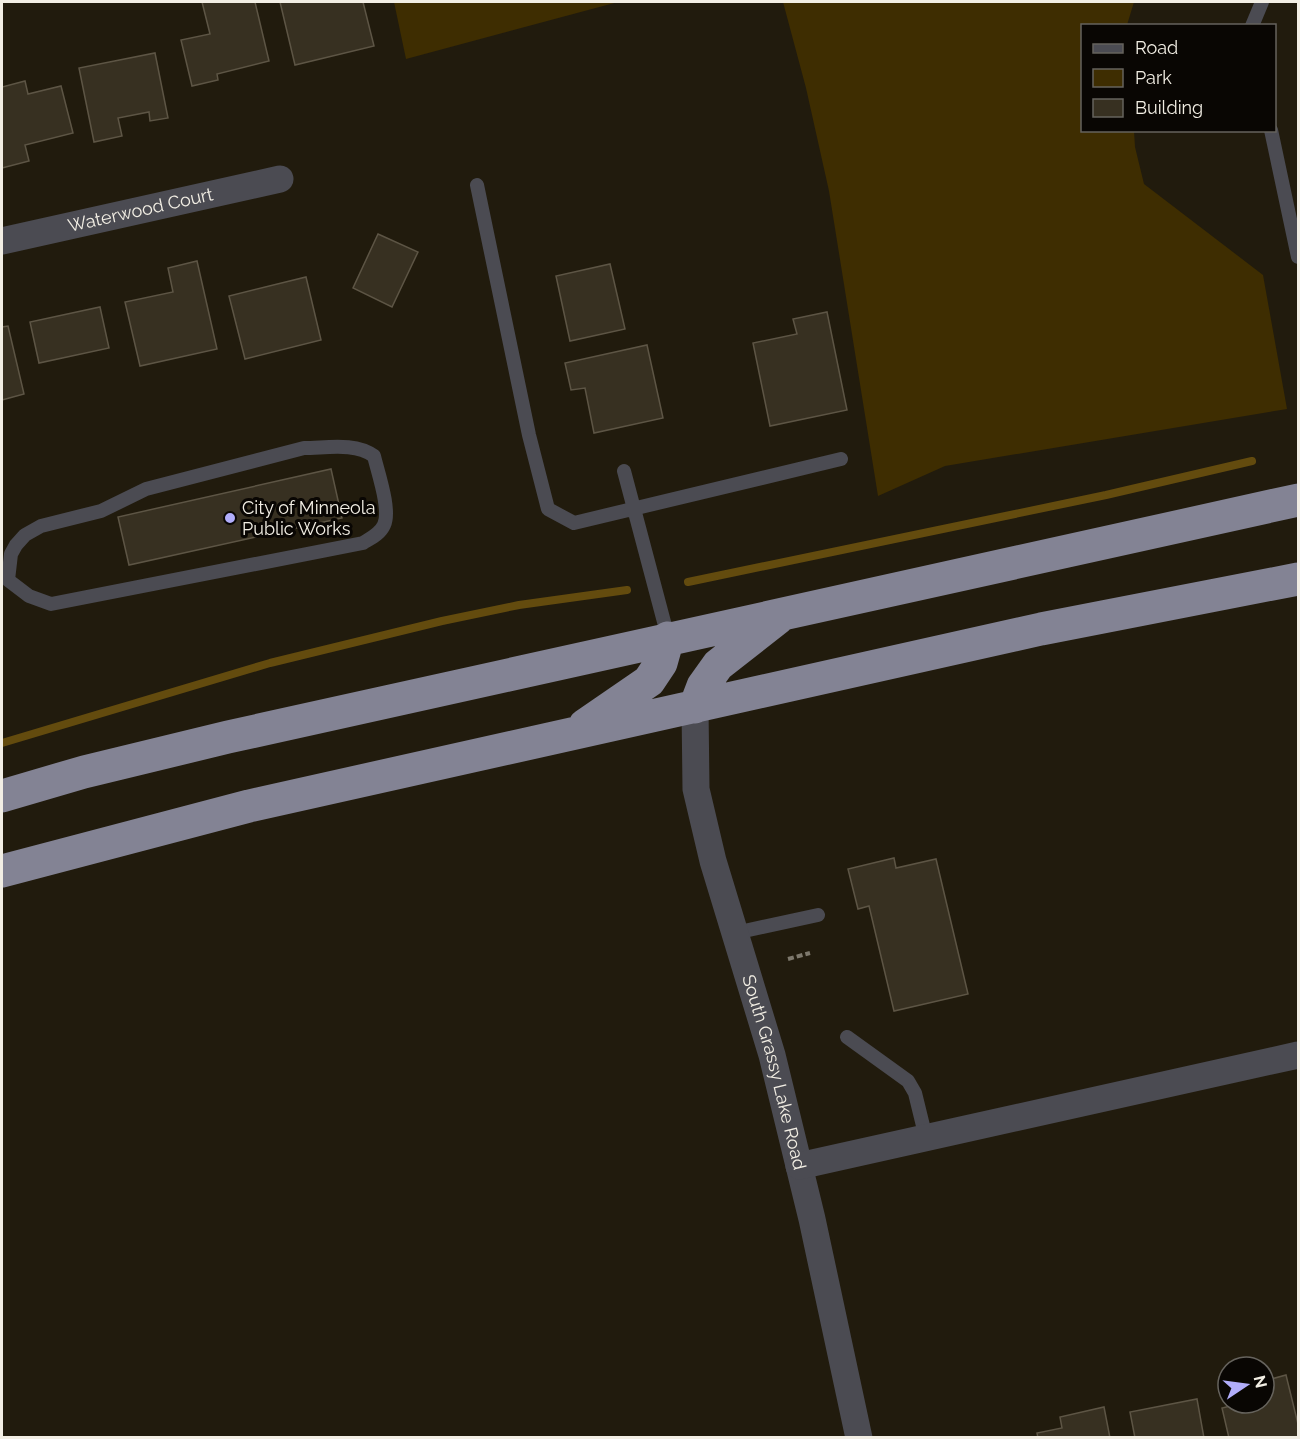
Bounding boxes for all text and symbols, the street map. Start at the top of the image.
legend [1081,24,1276,132]
text: Road [1135,37,1178,58]
text: Park [1135,67,1172,88]
text: Building [1135,97,1203,118]
street label: Waterwood Court [66,183,215,236]
place label: City of Minneola Public Works [242,497,376,539]
marker: City of Minneola Public Works [223,511,237,525]
street label: South Grassy Lake Road [738,972,811,1172]
north arrow [1216,1355,1276,1415]
text: N [1249,1374,1271,1390]

